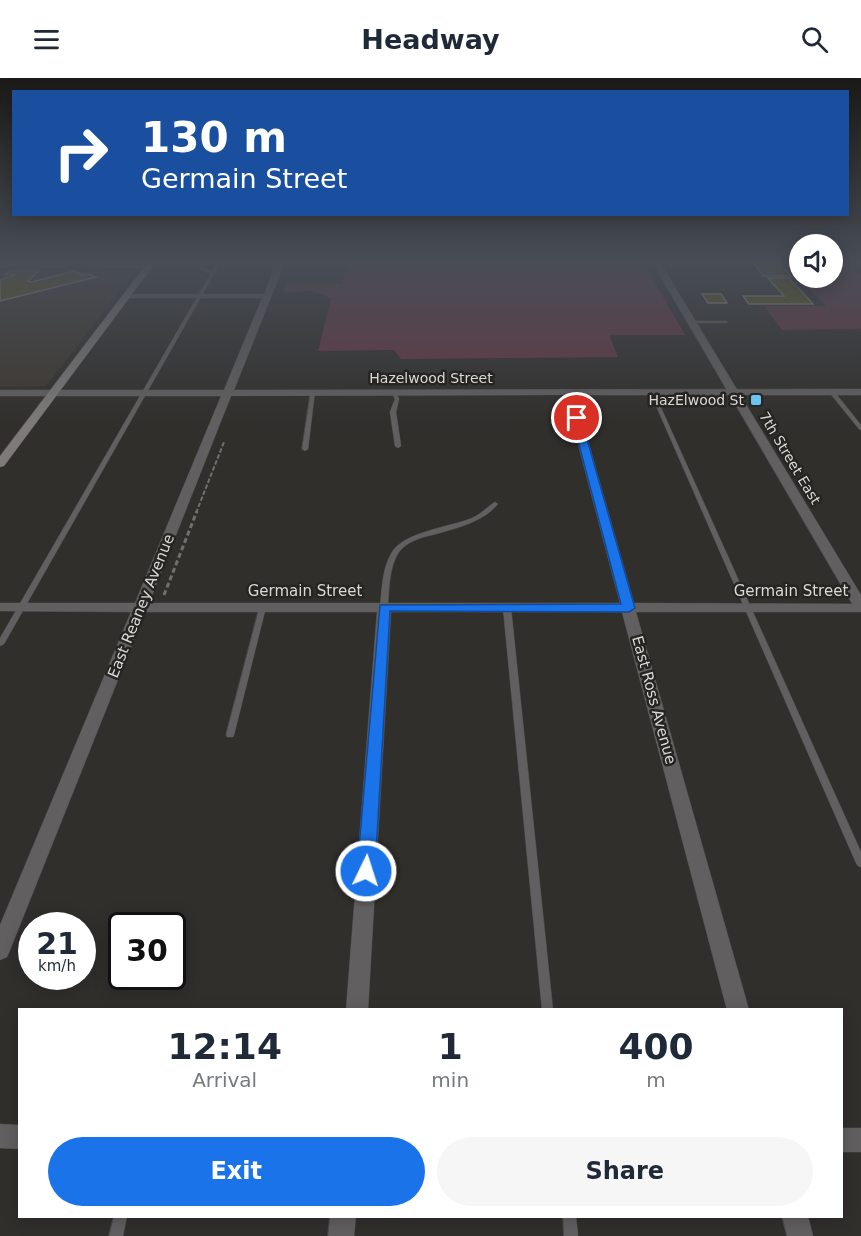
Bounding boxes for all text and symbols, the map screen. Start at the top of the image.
icon: menu [30,23,63,56]
icon: search [798,23,831,56]
text: Headway [361,24,500,55]
text: 130 m [141,113,287,162]
icon: right [42,114,120,192]
text: Germain Street [141,163,347,194]
map controls [789,234,843,288]
button: sound [789,234,843,288]
street label: Hazelwood Street [369,370,493,386]
pin [551,392,602,443]
place label: HazElwood St [649,392,745,408]
marker: HazElwood St [749,393,763,407]
icon: arrive [560,401,593,434]
street label: 7th Street East [756,409,824,508]
street label: East Reaney Avenue [104,532,178,680]
street label: Germain Street [248,582,362,600]
street label: Germain Street [734,582,848,600]
street label: East Ross Avenue [628,634,680,766]
position arrow [334,839,398,903]
speed limit sign: 30 [108,912,186,990]
text: 21 [36,926,78,961]
text: km/h [38,957,76,975]
text: 12:14 [167,1026,282,1067]
text: 1 [438,1026,463,1067]
text: 400 [618,1026,694,1067]
text: Arrival [192,1068,257,1092]
text: min [431,1068,469,1092]
text: m [646,1068,666,1092]
button: Exit [48,1137,425,1206]
button: Share [437,1137,813,1206]

